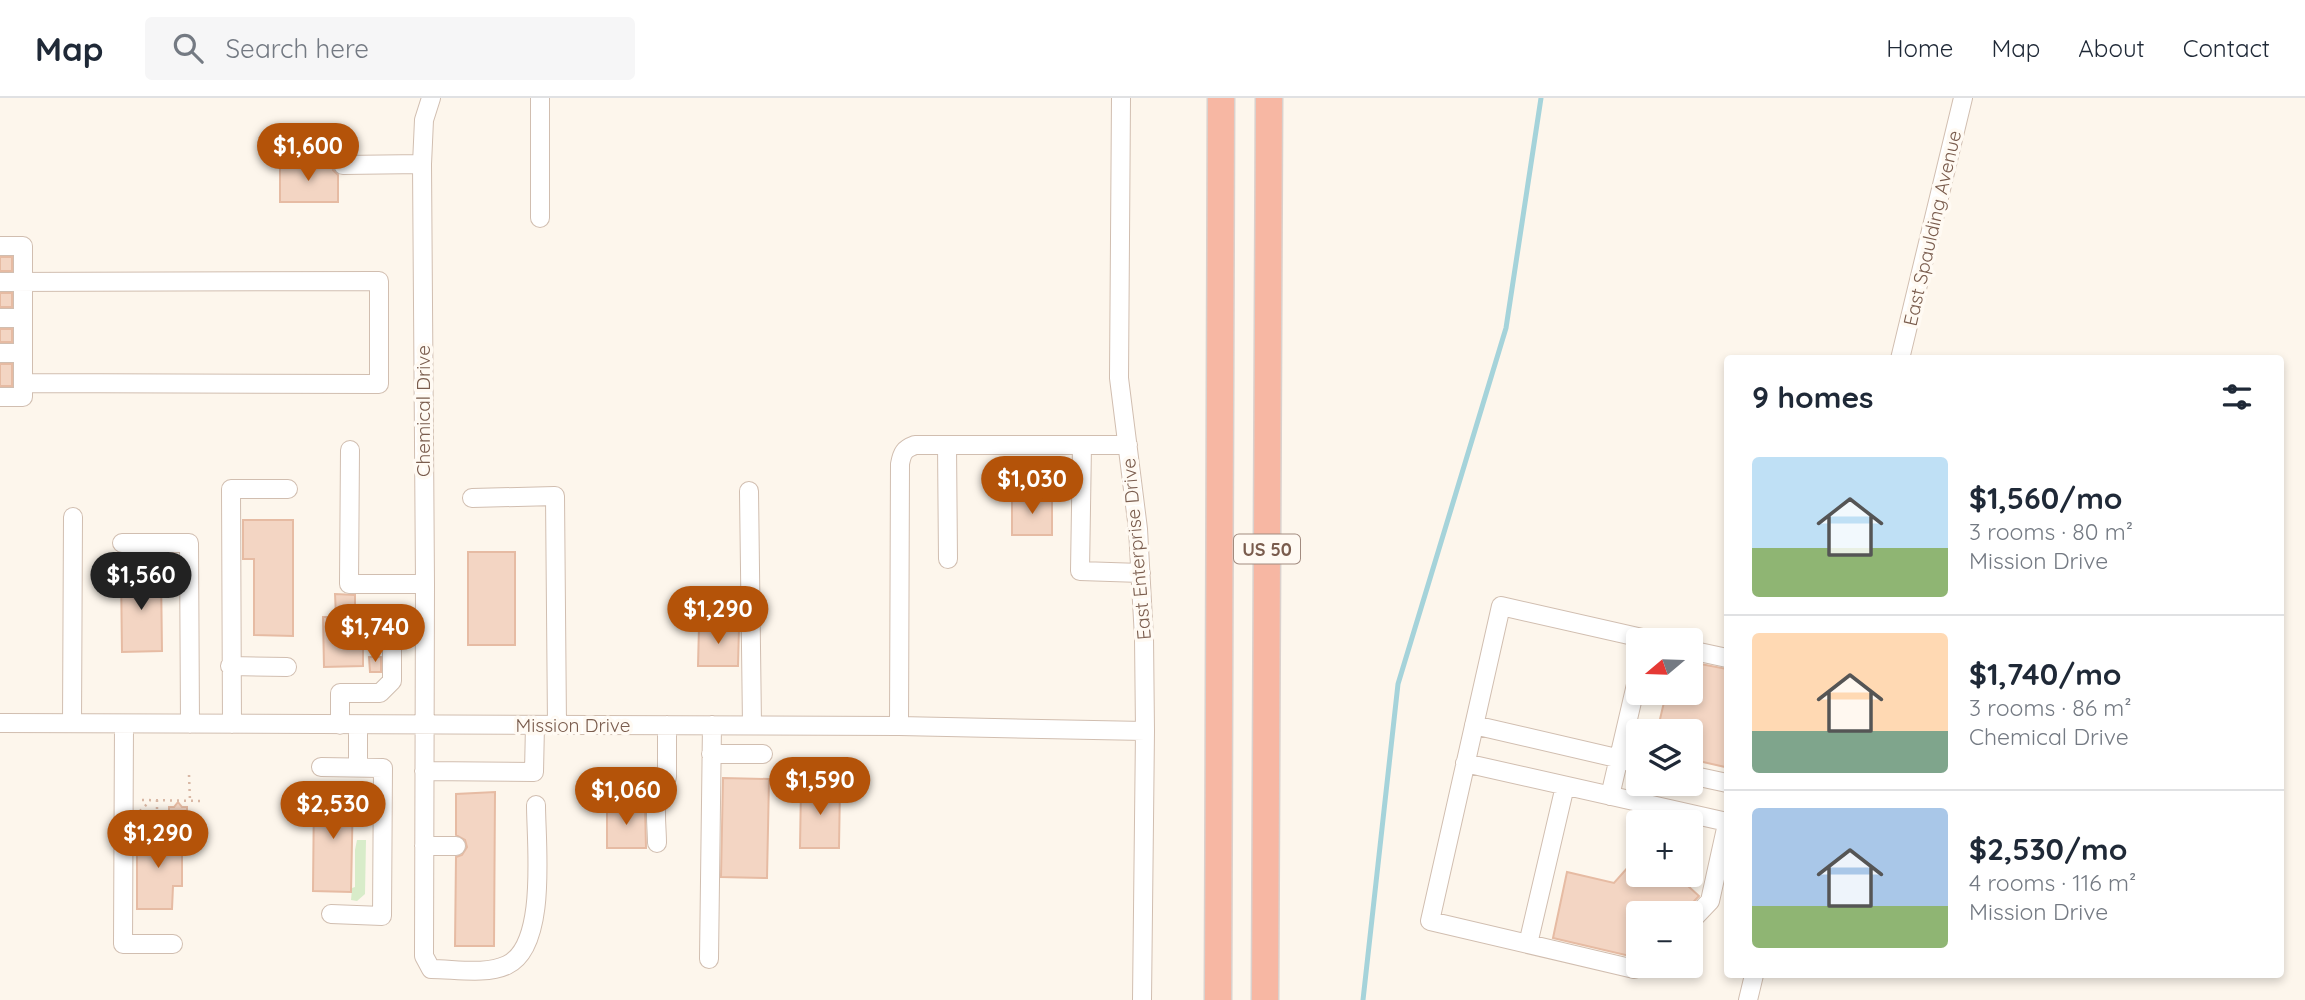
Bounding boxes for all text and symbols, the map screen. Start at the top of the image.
search box [145,17,635,80]
text: Map [35,28,103,69]
icon: search [169,29,207,67]
text: Search here [225,32,369,65]
text: Home [1886,33,1953,63]
text: Map [1991,33,2040,63]
text: About [2078,33,2145,63]
text: Contact [2183,33,2270,63]
pin: $1,600 [251,123,365,183]
street label: East Spaulding Avenue [1898,128,1966,328]
text: $1,600 [273,131,343,160]
street label: Chemical Drive [411,345,435,477]
text: 9 homes [1752,378,1874,416]
icon: filters [2218,378,2256,416]
pin: $1,030 [975,456,1089,516]
street label: East Enterprise Drive [1116,457,1156,641]
text: $1,030 [997,464,1067,493]
text: $1,560/mo [1969,479,2123,517]
icon: home [1808,485,1892,569]
text: 3 rooms · 80 m² [1969,517,2133,546]
road number: US 50 [1234,534,1300,564]
text: Mission Drive [1969,546,2108,575]
pin: $1,560 [84,552,198,612]
text: $1,560 [106,560,176,589]
pin: $1,290 [661,587,775,646]
text: $1,290 [683,594,753,623]
pin: $1,740 [318,604,432,664]
text: $1,740 [341,612,409,641]
north arrow [1626,628,1703,705]
map controls [1626,628,1703,978]
text: $1,740/mo [1969,655,2122,693]
icon: home [1808,661,1892,745]
text: 3 rooms · 86 m² [1969,693,2132,722]
street label: Mission Drive [515,713,631,737]
button: layers [1626,719,1703,796]
text: Chemical Drive [1969,722,2129,751]
pin: $1,590 [763,758,877,817]
text: $1,590 [785,765,855,794]
pin: $1,060 [569,768,683,827]
text: $1,060 [591,775,661,804]
pin: $2,530 [276,782,390,841]
text: $2,530 [297,789,369,818]
pin: $1,290 [101,810,215,870]
button: + [1626,810,1703,887]
text: $1,290 [123,818,193,847]
text: $2,530/mo [1969,830,2127,868]
icon: home [1808,836,1892,920]
text: 4 rooms · 116 m² [1969,868,2136,897]
text: Mission Drive [1969,897,2108,926]
button: − [1626,901,1703,978]

